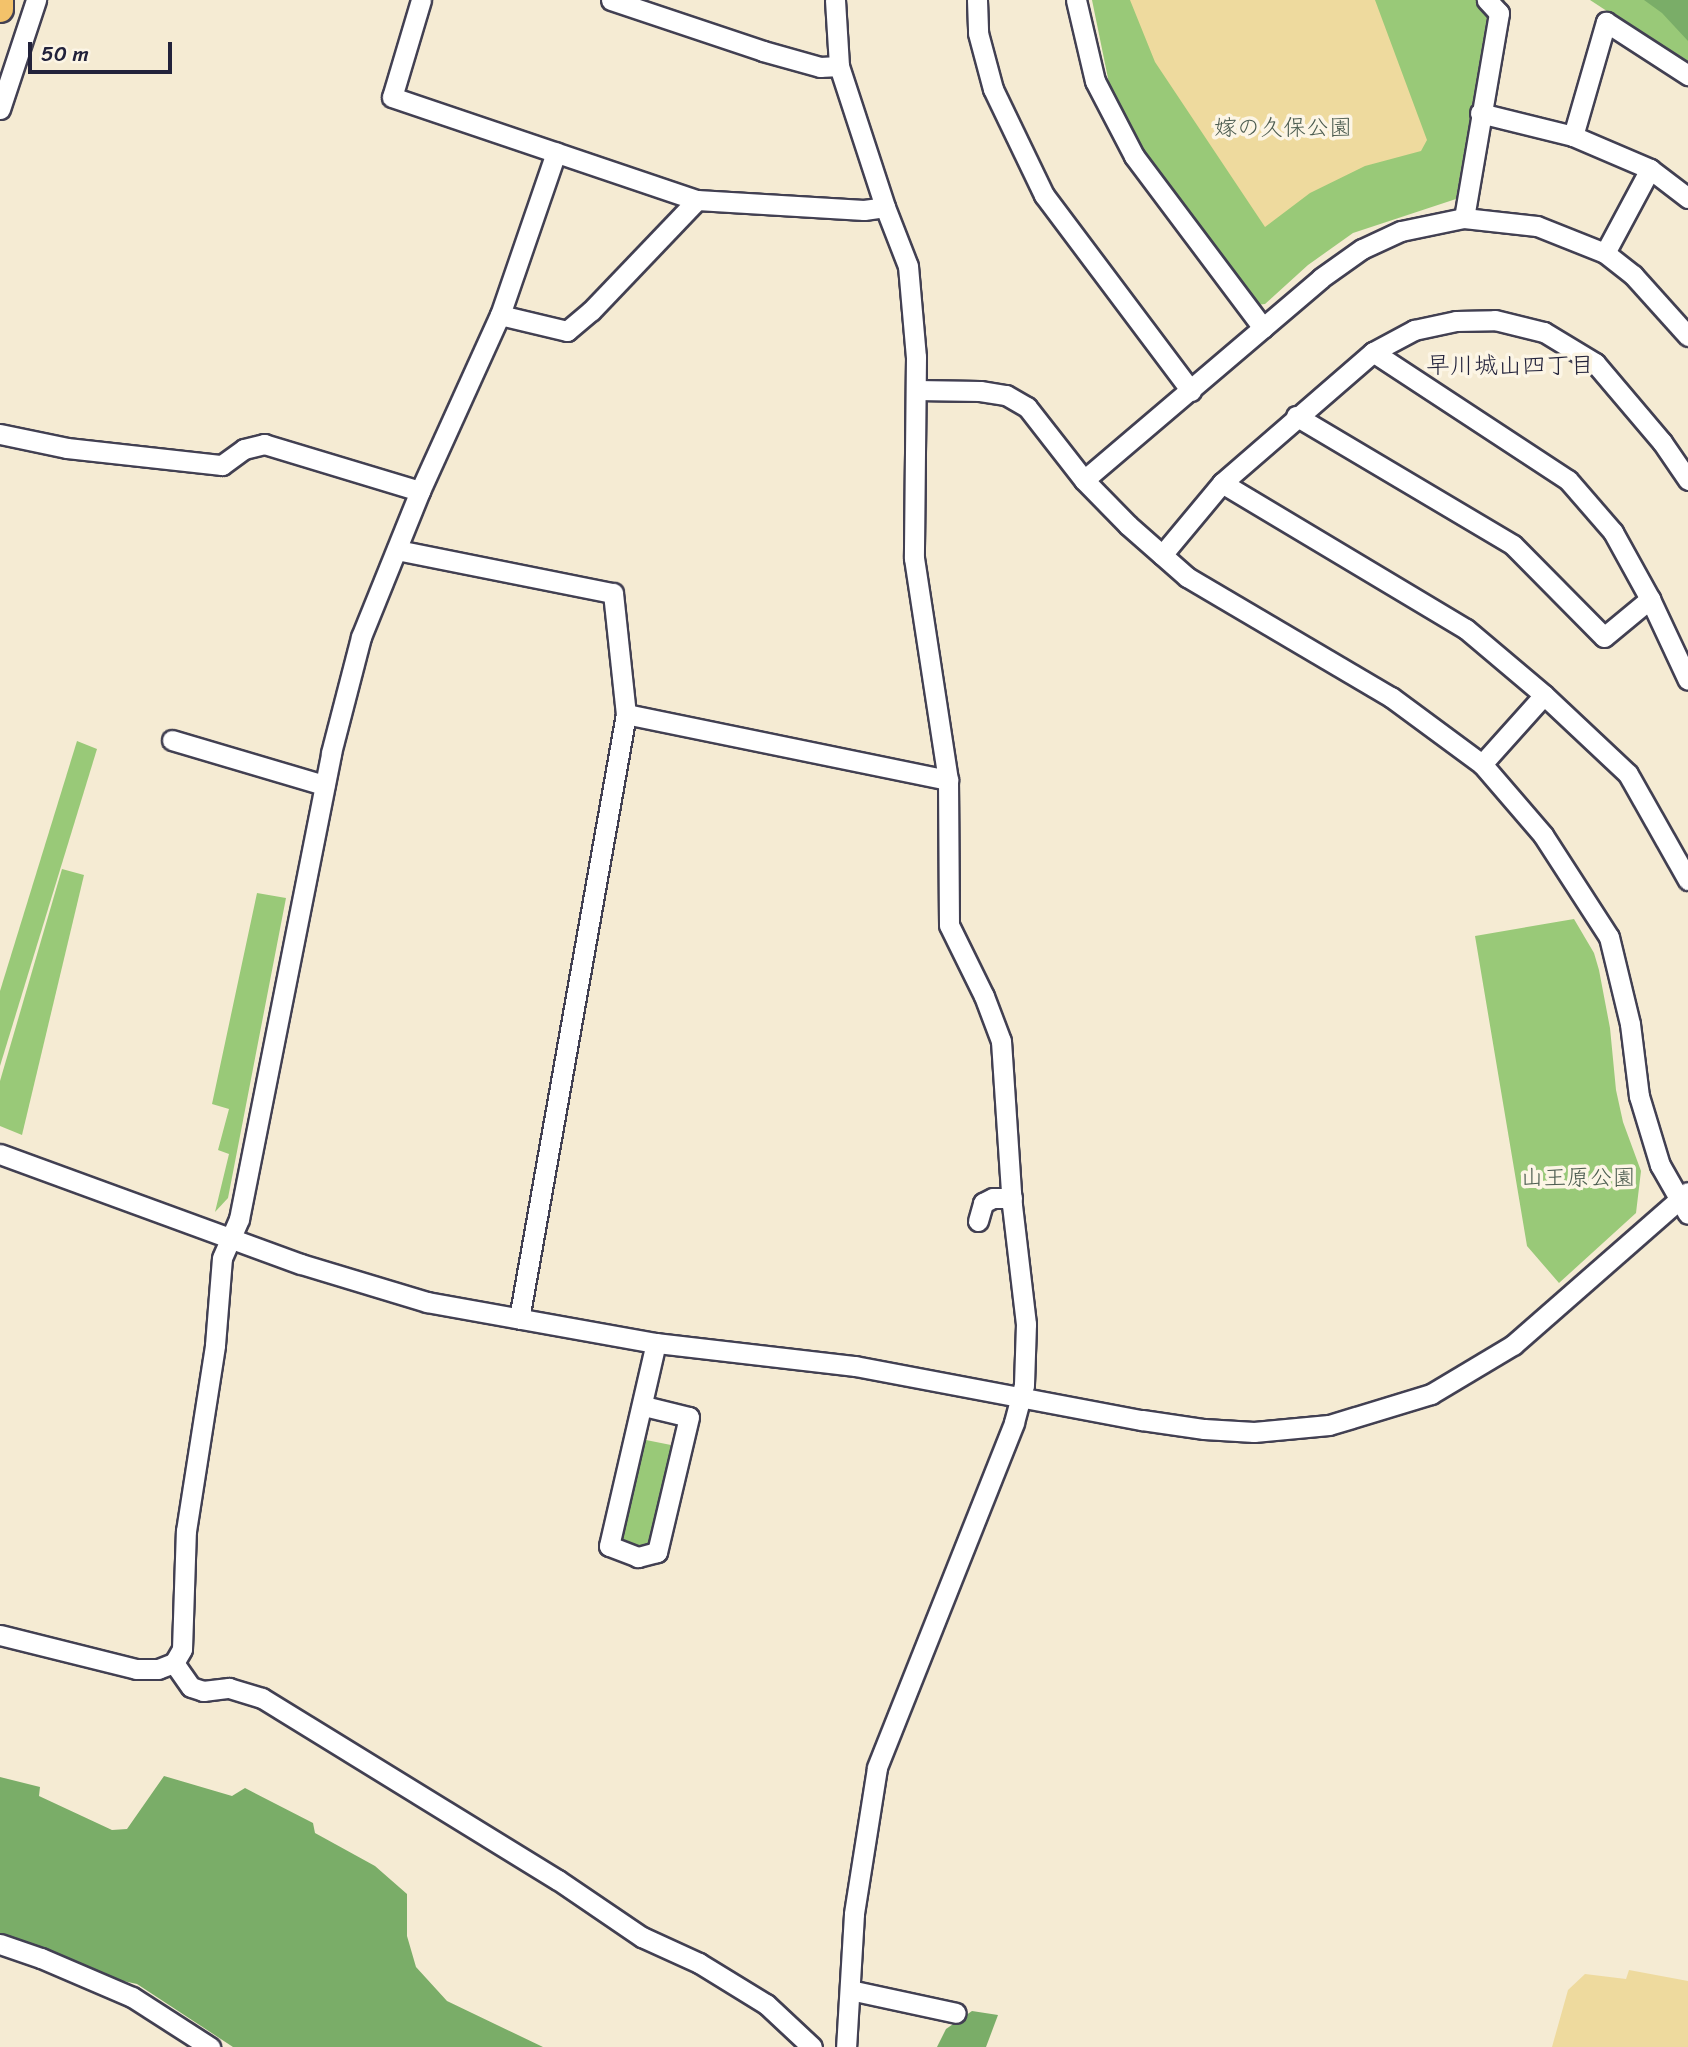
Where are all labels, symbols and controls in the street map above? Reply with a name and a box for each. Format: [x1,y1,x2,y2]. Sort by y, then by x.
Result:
scale bar [32,28,175,72]
text: 50 m [41,35,89,73]
park label: 嫁の久保公園 [1214,114,1352,142]
district label: 早川城山四丁目 [1426,352,1594,380]
park label: 山王原公園 [1521,1164,1635,1192]

